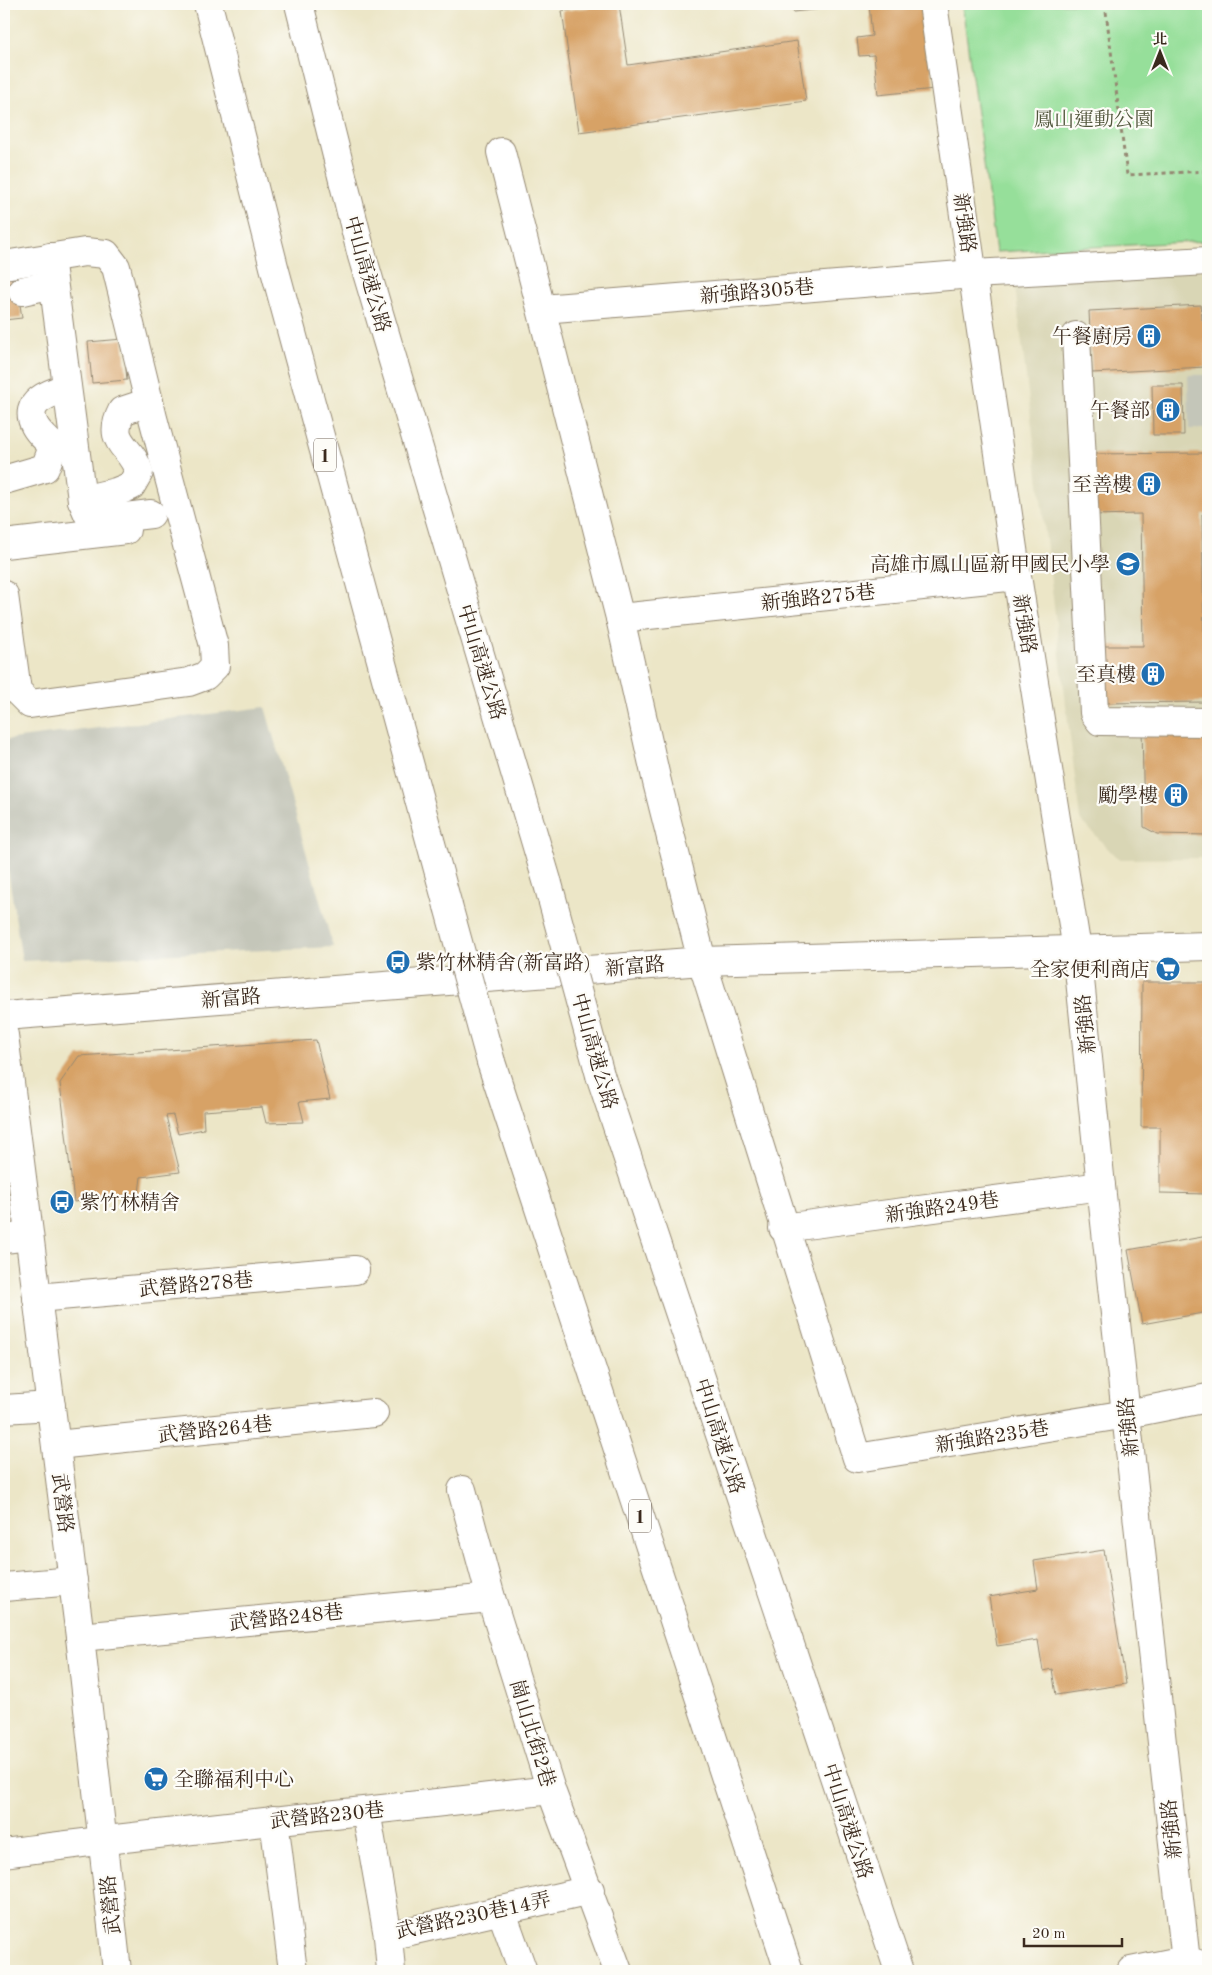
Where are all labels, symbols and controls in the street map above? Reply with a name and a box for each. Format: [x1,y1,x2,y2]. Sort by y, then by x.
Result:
north arrow [1134,28,1184,78]
text: 北 [1153,32,1167,47]
park label: 鳳山運動公園 [1034,109,1154,131]
street label: 新強路 [949,192,979,254]
street label: 中山高速公路 [340,214,394,335]
street label: 新強路305巷 [699,276,815,308]
building icon: 午餐廚房 [1136,323,1162,349]
place label: 午餐廚房 [1052,325,1132,348]
building icon: 午餐部 [1155,397,1181,423]
place label: 午餐部 [1090,399,1150,422]
road number: 1 [314,438,336,472]
building icon: 至善樓 [1136,471,1162,497]
place label: 至善樓 [1072,474,1132,496]
school or university icon: 高雄市鳳山區新甲國民小學 [1115,551,1141,577]
place label: 高雄市鳳山區新甲國民小學 [870,554,1110,576]
street label: 新強路275巷 [760,581,876,615]
street label: 新強路 [1008,593,1040,656]
street label: 中山高速公路 [453,602,509,723]
building icon: 至真樓 [1140,661,1166,687]
place label: 至真樓 [1076,664,1136,686]
building icon: 勵學樓 [1163,782,1189,808]
place label: 勵學樓 [1098,785,1158,807]
bus stop icon: 紫竹林精舍(新富路) [385,949,411,975]
place label: 紫竹林精舍(新富路) [416,951,591,974]
street label: 新富路 [604,952,666,981]
supermarket icon: 全家便利商店 [1155,956,1181,982]
place label: 全家便利商店 [1030,958,1150,981]
street label: 新富路 [200,984,262,1013]
street label: 中山高速公路 [567,991,621,1112]
street label: 新強路 [1072,993,1100,1055]
bus stop icon: 紫竹林精舍 [49,1189,75,1215]
street label: 新強路249巷 [884,1189,1001,1227]
place label: 紫竹林精舍 [80,1192,180,1214]
street label: 武營路278巷 [138,1269,254,1301]
street label: 中山高速公路 [690,1376,748,1497]
street label: 新強路 [1115,1396,1143,1458]
street label: 武營路264巷 [157,1413,273,1447]
street label: 新強路235巷 [934,1417,1051,1457]
street label: 武營路 [47,1472,77,1534]
road number: 1 [629,1500,651,1532]
street label: 武營路248巷 [228,1601,344,1635]
street label: 崗山北街2巷 [505,1677,559,1790]
street label: 中山高速公路 [818,1761,876,1882]
supermarket icon: 全聯福利中心 [143,1766,169,1792]
place label: 全聯福利中心 [174,1768,294,1791]
street label: 新強路 [1158,1798,1186,1860]
street label: 武營路230巷 [269,1799,385,1833]
street label: 武營路 [97,1874,125,1936]
street label: 武營路230巷14弄 [394,1889,553,1943]
scale bar [1024,1915,1122,1947]
text: 20 m [1032,1927,1066,1942]

